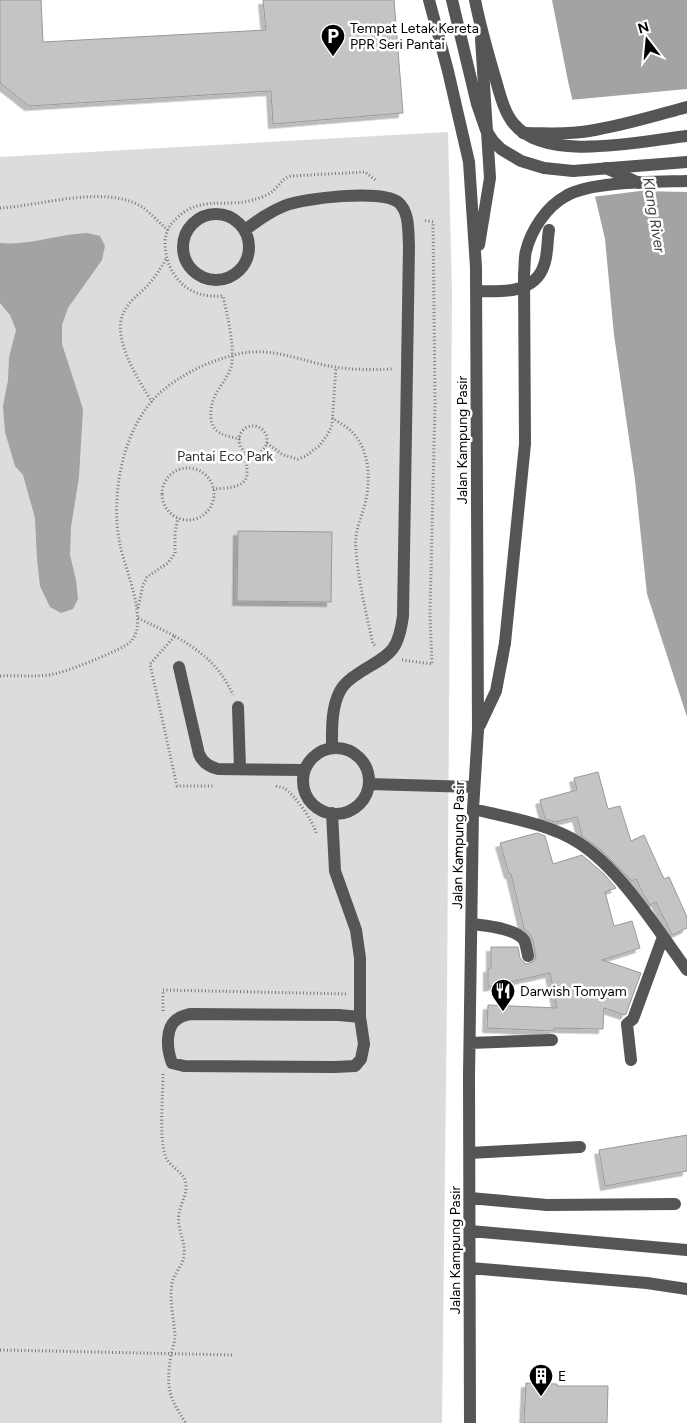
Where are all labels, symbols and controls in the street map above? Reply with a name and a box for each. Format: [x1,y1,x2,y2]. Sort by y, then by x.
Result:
north arrow [622,15,672,65]
text: N [636,18,651,38]
place label: Tempat Letak Kereta PPR Seri Pantai [350,20,479,53]
parking icon: Tempat Letak Kereta PPR Seri Pantai [320,23,346,57]
water label: Klang River [639,176,669,255]
street label: Jalan Kampung Pasir [454,375,471,504]
park label: Pantai Eco Park [177,448,273,465]
street label: Jalan Kampung Pasir [449,780,468,909]
restaurant icon: Darwish Tomyam [490,978,516,1012]
place label: Darwish Tomyam [520,983,627,1000]
street label: Jalan Kampung Pasir [447,1185,464,1314]
building icon: E [528,1363,554,1397]
place label: E [558,1368,566,1385]

